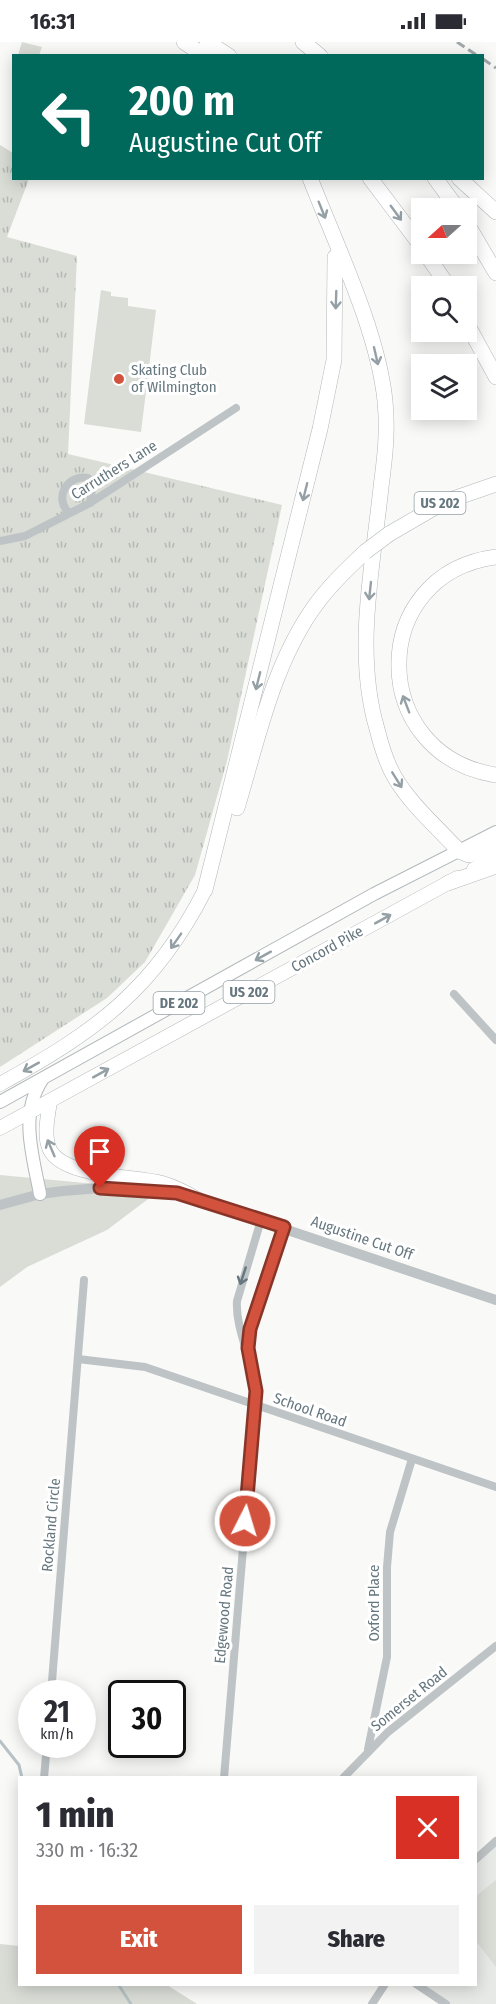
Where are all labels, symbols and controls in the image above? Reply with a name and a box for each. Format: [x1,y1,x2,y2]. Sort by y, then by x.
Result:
text: 16:31 [30,8,75,35]
text: 200 m [129,76,235,126]
icon: left [30,78,108,156]
text: Augustine Cut Off [129,127,321,159]
north arrow [411,198,477,264]
map controls [411,198,477,420]
one-way arrow [317,200,328,219]
one-way arrow [390,204,402,220]
button: search [411,276,477,342]
one-way arrow [330,290,341,310]
one-way arrow [371,346,382,365]
button: layers [411,354,477,420]
place label: Skating Club of Wilmington [131,361,217,396]
marker: Skating Club of Wilmington [112,372,126,386]
street label: Carruthers Lane [68,437,160,503]
one-way arrow [298,482,310,501]
road number: US 202 [414,492,466,514]
one-way arrow [365,580,376,600]
one-way arrow [252,672,263,691]
one-way arrow [399,695,410,714]
one-way arrow [392,771,404,788]
one-way arrow [374,913,391,925]
street label: Concord Pike [288,922,366,976]
one-way arrow [170,932,182,948]
one-way arrow [255,950,272,962]
road number: US 202 [224,981,274,1003]
road number: DE 202 [154,992,204,1014]
one-way arrow [23,1061,40,1073]
one-way arrow [92,1067,109,1079]
pin [74,1126,125,1188]
icon: arrive [83,1135,116,1168]
one-way arrow [45,1139,56,1157]
street label: Augustine Cut Off [309,1212,417,1264]
one-way arrow [237,1266,248,1285]
street label: School Road [271,1389,349,1431]
street label: Rockland Circle [38,1477,64,1573]
position arrow [213,1489,277,1553]
street label: Oxford Place [365,1564,383,1642]
street label: Edgewood Road [211,1566,237,1664]
street label: Somerset Road [367,1663,451,1735]
speed limit sign: 30 [108,1680,186,1758]
text: 21 [44,1694,70,1730]
text: km/h [40,1725,74,1743]
text: 1 min [36,1793,114,1837]
button: close [396,1796,459,1859]
text: 330 m · 16:32 [36,1838,138,1862]
button: Exit [36,1905,242,1974]
button: Share [254,1905,459,1974]

